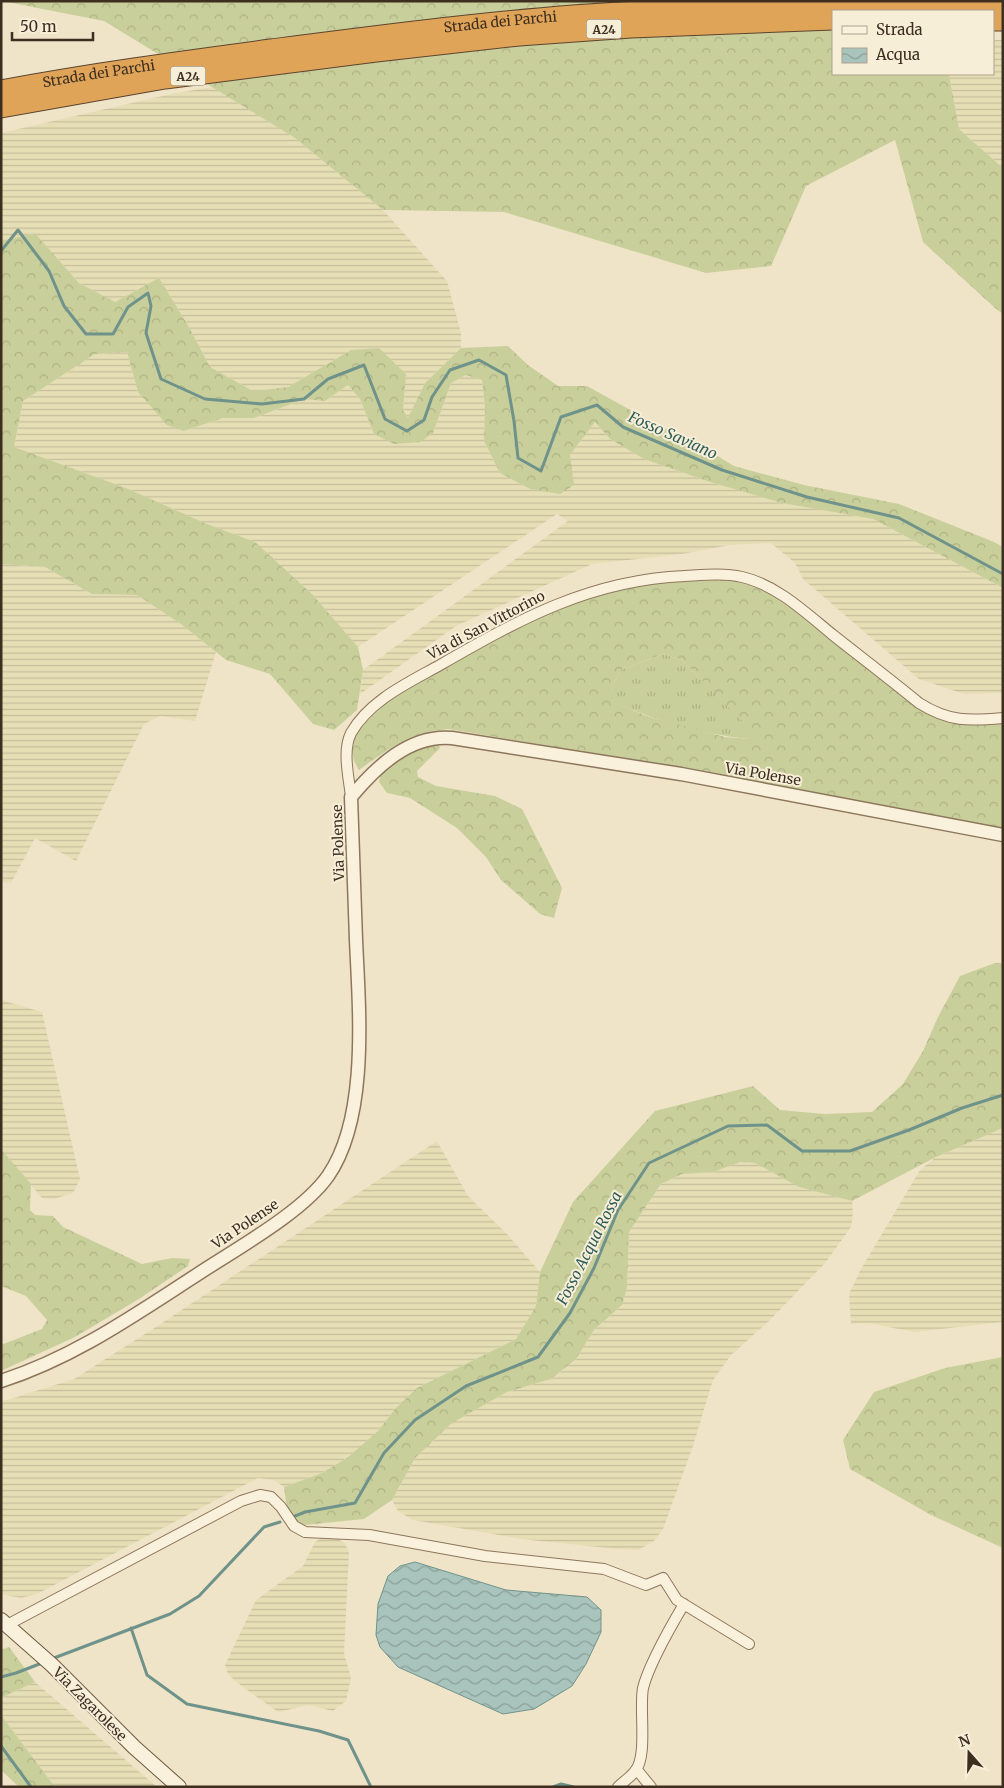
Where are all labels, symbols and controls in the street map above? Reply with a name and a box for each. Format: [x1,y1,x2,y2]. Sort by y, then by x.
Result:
street label: Strada dei Parchi [443,7,558,37]
scale bar [12,10,94,42]
legend [832,10,994,75]
text: 50 m [20,17,57,36]
road number: A24 [586,20,622,38]
text: Strada [876,20,923,39]
text: Acqua [875,45,920,64]
street label: Strada dei Parchi [41,56,156,91]
road number: A24 [170,66,206,85]
water label: Fosso Saviano [625,407,720,463]
street label: Via di San Vittorino [423,586,548,664]
street label: Via Polense [723,758,802,790]
street label: Via Polense [328,804,348,883]
water label: Fosso Acqua Rossa [552,1188,626,1309]
street label: Via Polense [207,1195,282,1253]
street label: Via Zagarolese [49,1663,131,1745]
north arrow [944,1728,994,1778]
text: N [956,1730,973,1751]

